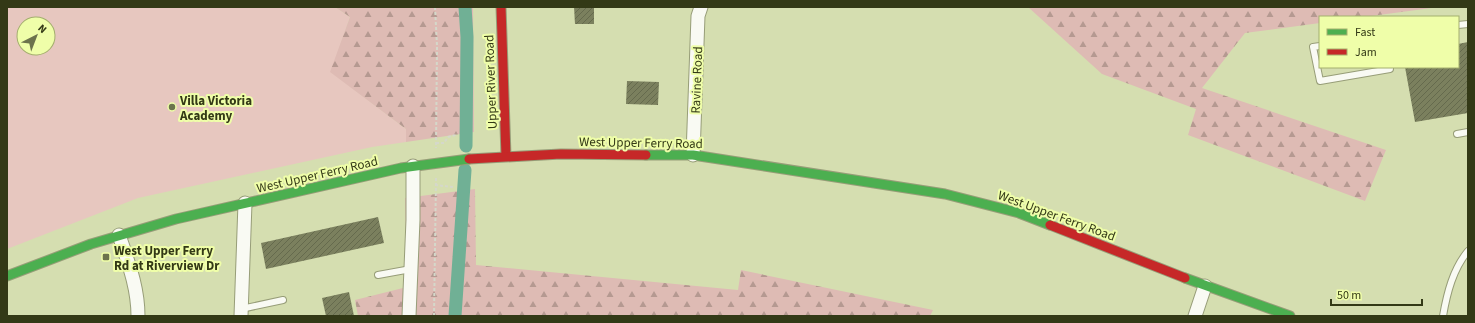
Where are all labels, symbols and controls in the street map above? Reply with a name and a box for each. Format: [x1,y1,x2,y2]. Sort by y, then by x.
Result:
north arrow [16,16,56,56]
legend [1319,16,1459,68]
text: N [35,21,50,37]
text: Fast [1355,24,1375,41]
street label: Upper River Road [480,34,502,129]
text: Jam [1355,44,1377,61]
street label: Ravine Road [687,46,707,114]
place label: Villa Victoria Academy [179,92,252,125]
marker: Villa Victoria Academy [167,102,177,112]
street label: West Upper Ferry Road [579,133,703,153]
street label: West Upper Ferry Road [255,152,380,198]
street label: West Upper Ferry Road [995,186,1118,246]
place label: West Upper Ferry Rd at Riverview Dr [114,242,220,275]
marker: West Upper Ferry Rd at Riverview Dr [101,252,111,262]
scale bar [1331,281,1422,307]
text: 50 m [1337,287,1361,304]

